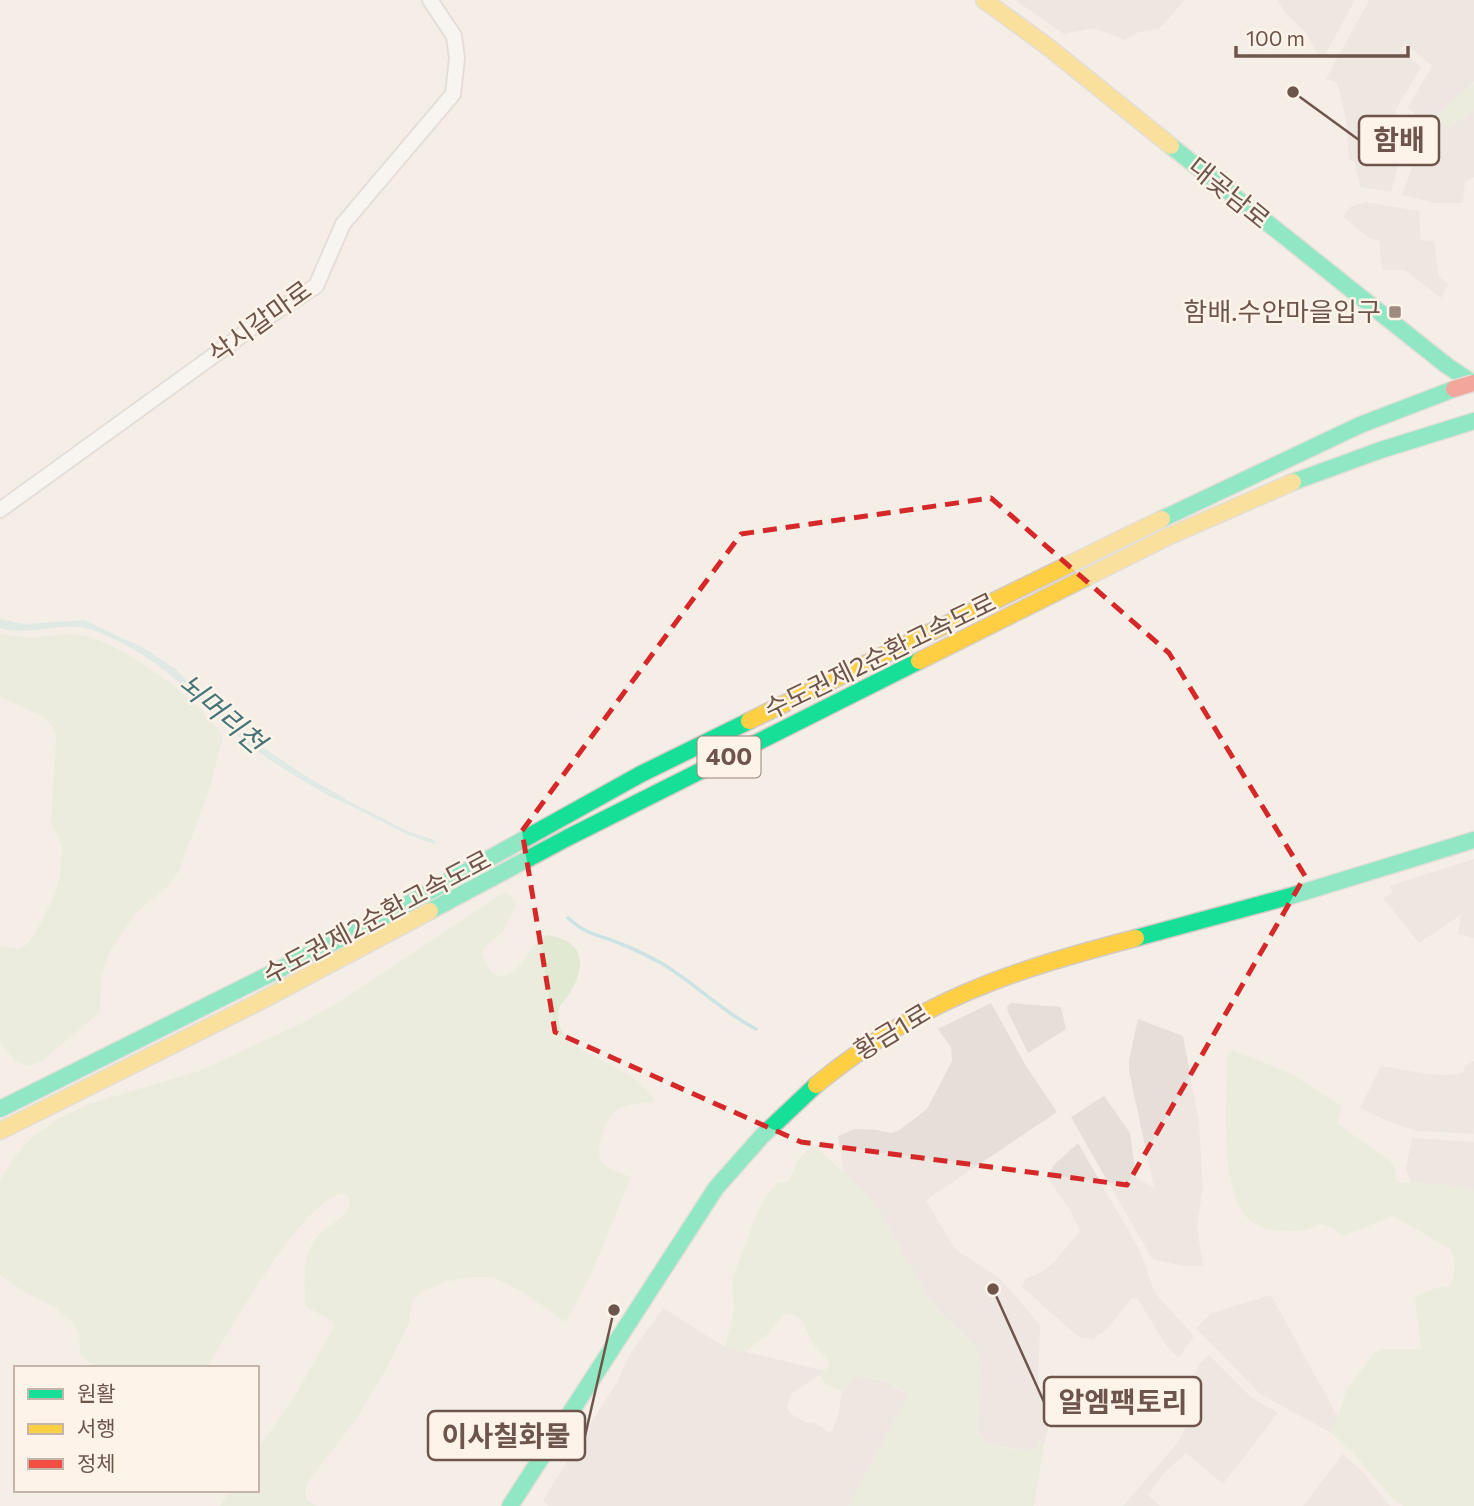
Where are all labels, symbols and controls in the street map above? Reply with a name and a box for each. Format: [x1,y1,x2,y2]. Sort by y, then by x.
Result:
scale bar [1236,14,1408,58]
text: 100 m [1246,25,1305,50]
callout: 함배 [1359,116,1439,165]
text: 함배 [1373,122,1425,156]
street label: 대곶남로 [1183,150,1277,234]
street label: 삭시갈마로 [202,273,317,368]
place label: 함배.수안마을입구 [1184,295,1381,326]
marker: 함배.수안마을입구 [1387,304,1403,320]
street label: 수도권제2순환고속도로 [759,585,1000,724]
water label: 뇌머리천 [173,666,275,761]
road number: 400 [698,736,760,778]
street label: 수도권제2순환고속도로 [257,842,496,989]
street label: 황금1로 [848,996,935,1065]
legend [14,1366,259,1492]
callout: 알엠팩토리 [1044,1377,1201,1426]
text: 원활 [77,1380,116,1405]
text: 알엠팩토리 [1059,1384,1187,1418]
callout: 이사칠화물 [428,1411,585,1460]
text: 서행 [77,1415,116,1440]
text: 이사칠화물 [442,1418,570,1452]
text: 정체 [77,1450,116,1475]

